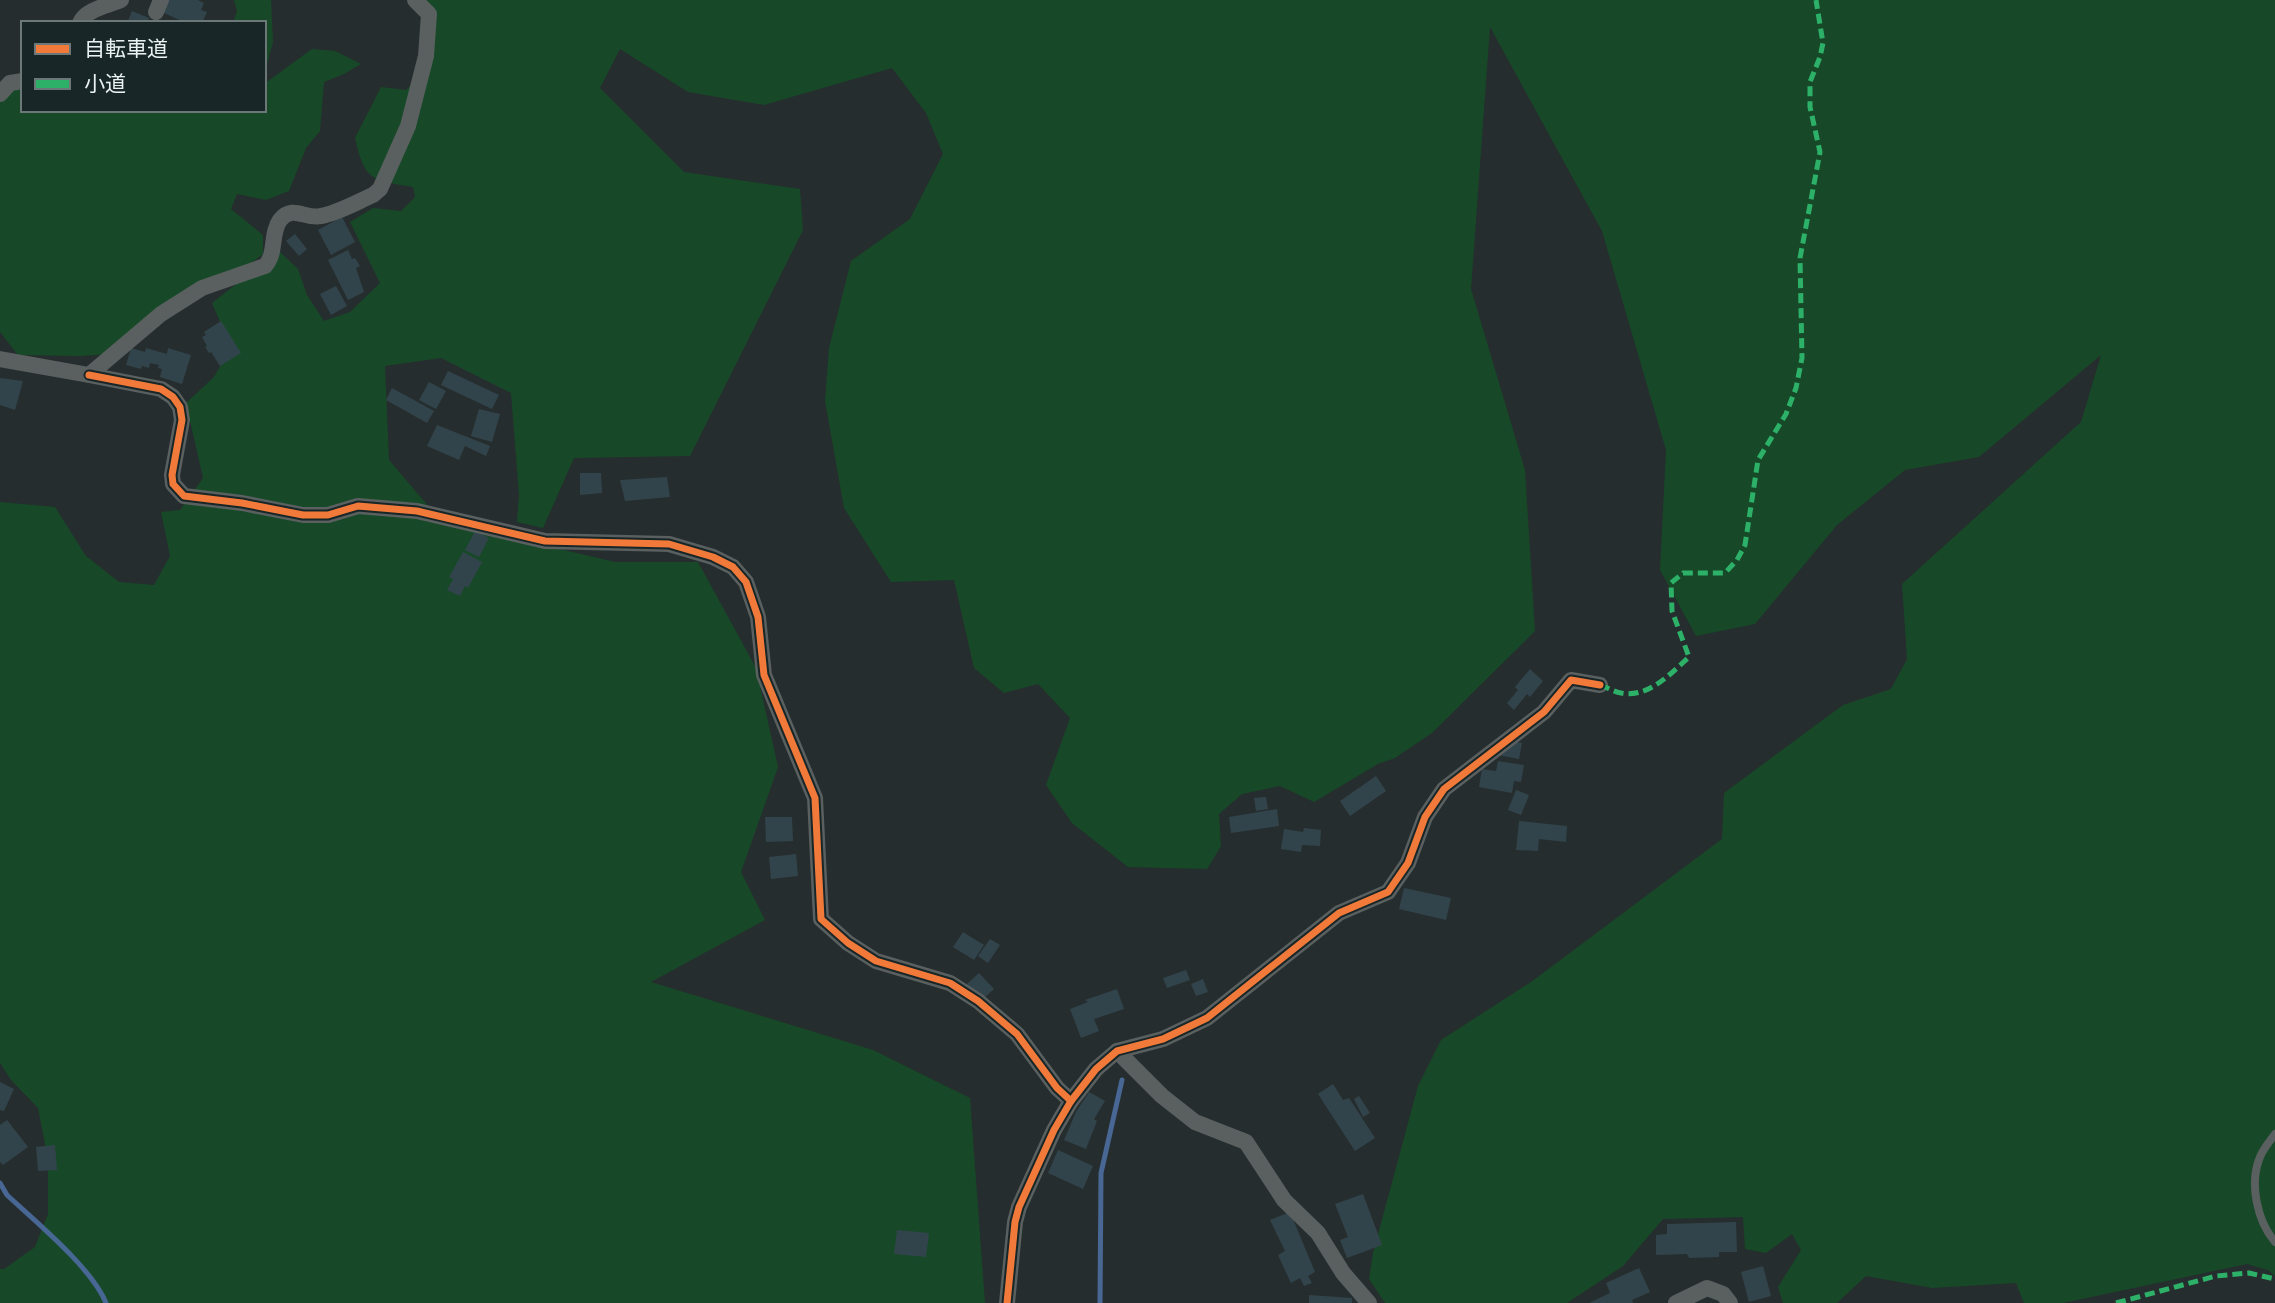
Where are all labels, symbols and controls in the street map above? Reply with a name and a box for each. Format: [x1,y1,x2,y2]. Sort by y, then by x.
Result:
legend [21,21,266,112]
text: 自転車道 [84,38,168,60]
text: 小道 [84,73,126,95]

